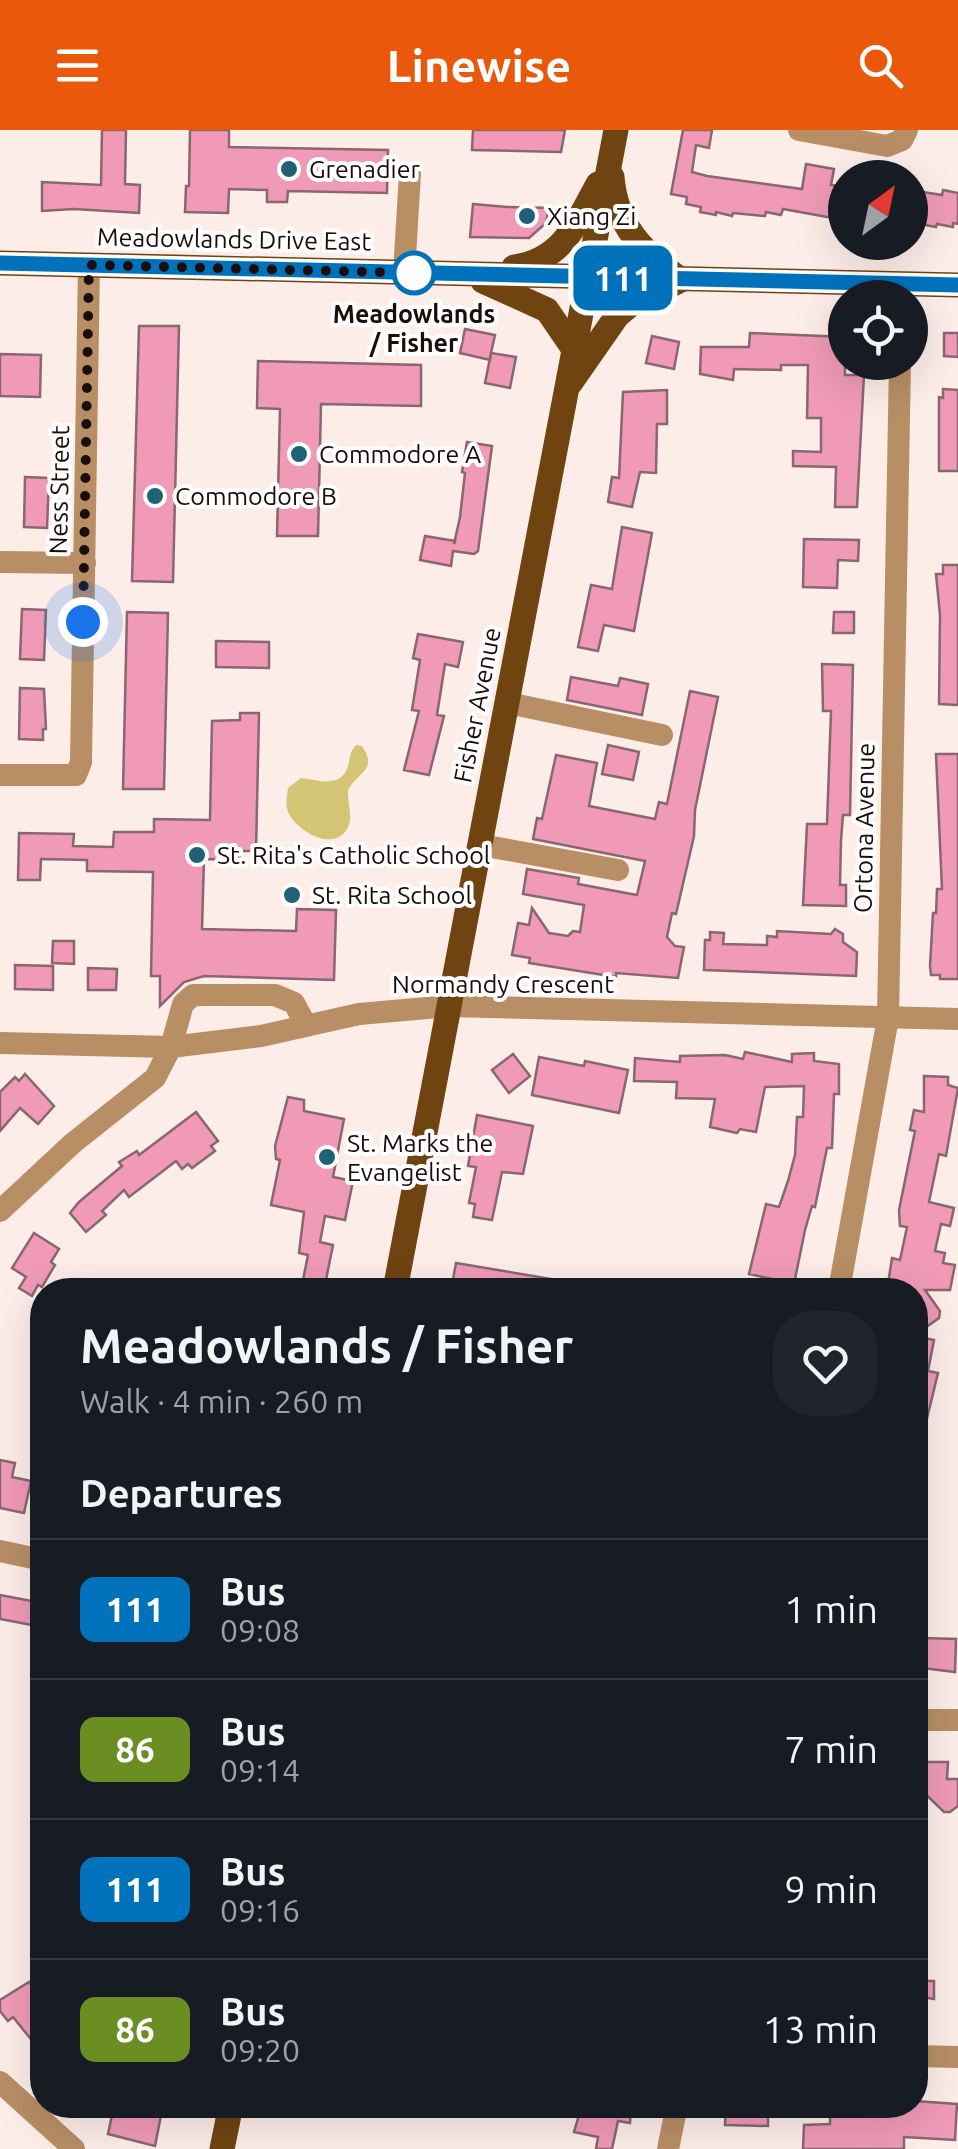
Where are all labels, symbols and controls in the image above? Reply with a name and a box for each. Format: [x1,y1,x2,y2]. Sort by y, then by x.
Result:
icon: menu [50,38,105,93]
icon: search [853,38,908,93]
text: Linewise [387,40,571,91]
place label: Grenadier [309,155,420,183]
marker: Grenadier [278,158,300,180]
north arrow [828,160,928,260]
map controls [828,160,928,380]
place label: Xiang Zi [547,202,636,230]
marker: Xiang Zi [516,205,538,227]
street label: Meadowlands Drive East [97,223,372,255]
line badge: 111 [566,246,680,310]
marker: Meadowlands / Fisher [393,252,435,294]
text: 111 [593,258,653,298]
button: locate [828,280,928,380]
place label: Meadowlands / Fisher [333,300,495,357]
street label: Ness Street [44,425,74,555]
place label: Commodore A [319,440,481,468]
marker: Commodore A [288,443,310,465]
place label: Commodore B [175,482,337,510]
marker: Commodore B [144,485,166,507]
your location [58,597,108,647]
street label: Fisher Avenue [448,625,506,785]
street label: Ortona Avenue [849,743,879,913]
place label: St. Rita's Catholic School [217,841,490,869]
marker: St. Rita's Catholic School [186,844,208,866]
place label: St. Rita School [312,881,472,909]
marker: St. Rita School [281,884,303,906]
street label: Normandy Crescent [392,970,614,998]
place label: St. Marks the Evangelist [347,1129,493,1186]
marker: St. Marks the Evangelist [316,1146,338,1168]
button: heart [773,1311,878,1416]
text: Meadowlands / Fisher [80,1318,573,1372]
text: Walk · 4 min · 260 m [80,1383,363,1419]
text: Departures [80,1472,282,1514]
text: Bus [220,1570,285,1612]
text: 1 min [784,1588,878,1630]
text: 111 [105,1589,165,1629]
text: 09:08 [220,1612,300,1648]
text: Bus [220,1710,285,1752]
text: 7 min [784,1728,878,1770]
text: 86 [115,1729,155,1769]
text: 09:14 [220,1752,300,1788]
text: Bus [220,1850,285,1892]
text: 9 min [784,1868,878,1910]
text: 111 [105,1869,165,1909]
text: 09:16 [220,1892,300,1928]
text: Bus [220,1990,285,2032]
text: 13 min [763,2008,878,2050]
text: 86 [115,2009,155,2049]
text: 09:20 [220,2032,300,2068]

